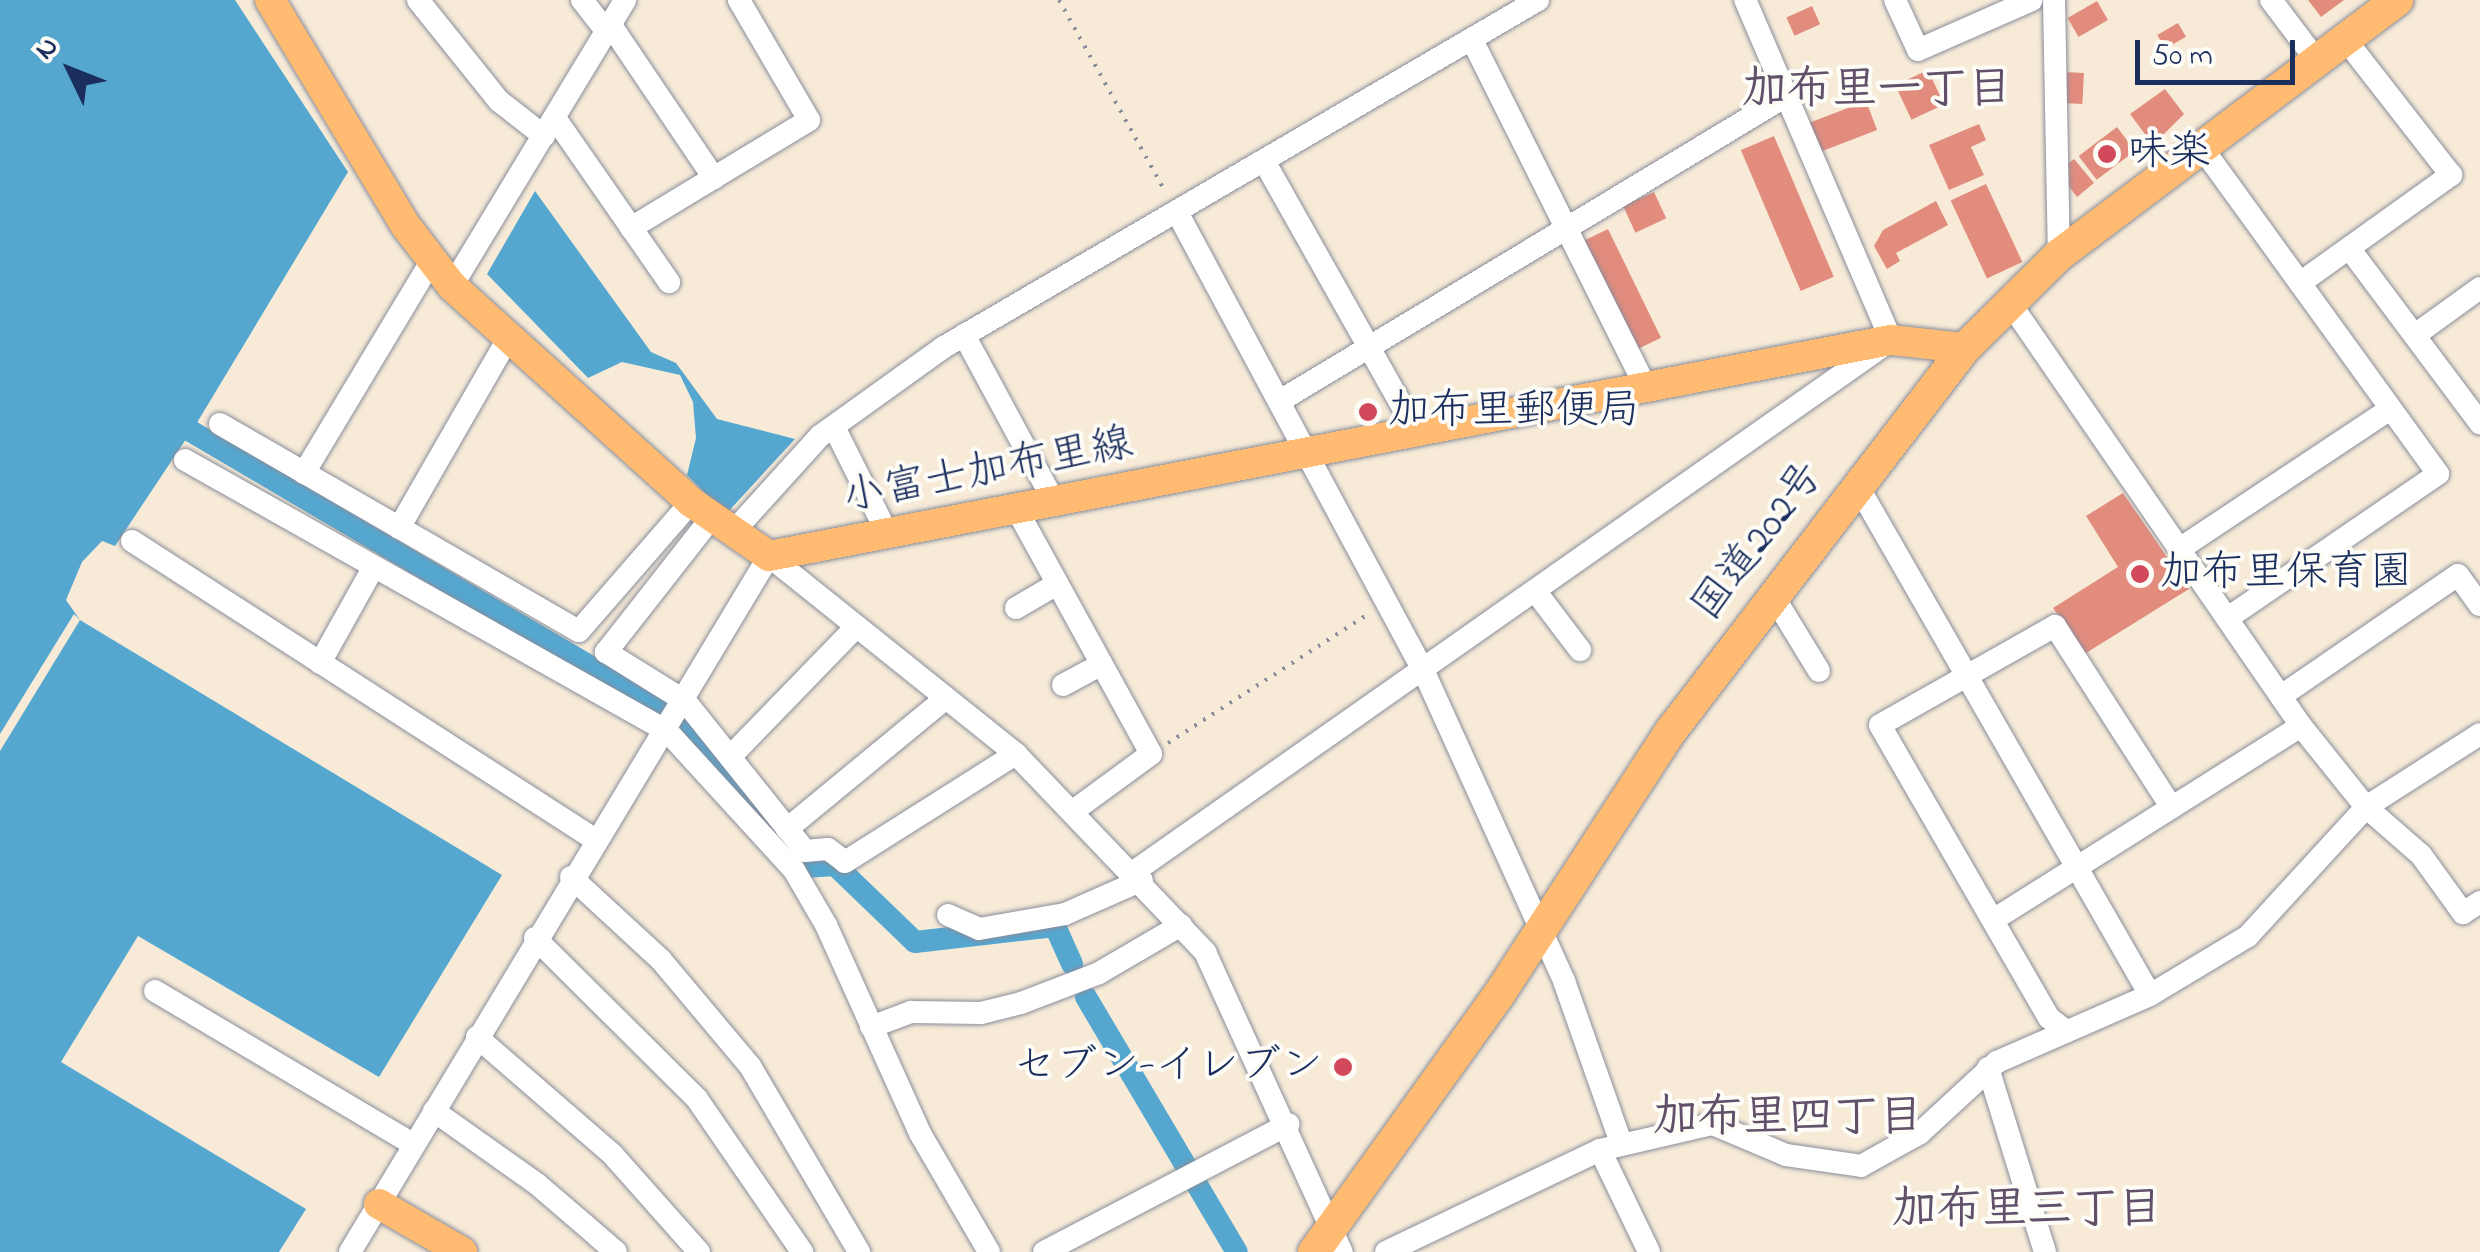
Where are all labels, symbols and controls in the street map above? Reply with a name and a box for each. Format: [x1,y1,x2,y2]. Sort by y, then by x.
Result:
north arrow [20,20,120,120]
scale bar [2140,20,2300,82]
text: N [26,28,69,70]
text: 50 m [2152,35,2213,79]
district label: 加布里一丁目 [1742,65,2012,119]
place label: 味楽 [2127,129,2211,179]
marker: 味楽 [2096,143,2118,165]
place label: 加布里郵便局 [1388,387,1640,437]
marker: 加布里郵便局 [1357,401,1379,423]
street label: 小富士加布里線 [839,419,1137,525]
street label: 国道202号 [1683,453,1835,631]
place label: 加布里保育園 [2160,549,2412,599]
marker: 加布里保育園 [2129,563,2151,585]
place label: セブン-イレブン [1013,1042,1323,1092]
marker: セブン-イレブン [1332,1056,1354,1078]
district label: 加布里四丁目 [1653,1093,1923,1147]
district label: 加布里三丁目 [1892,1185,2162,1239]

